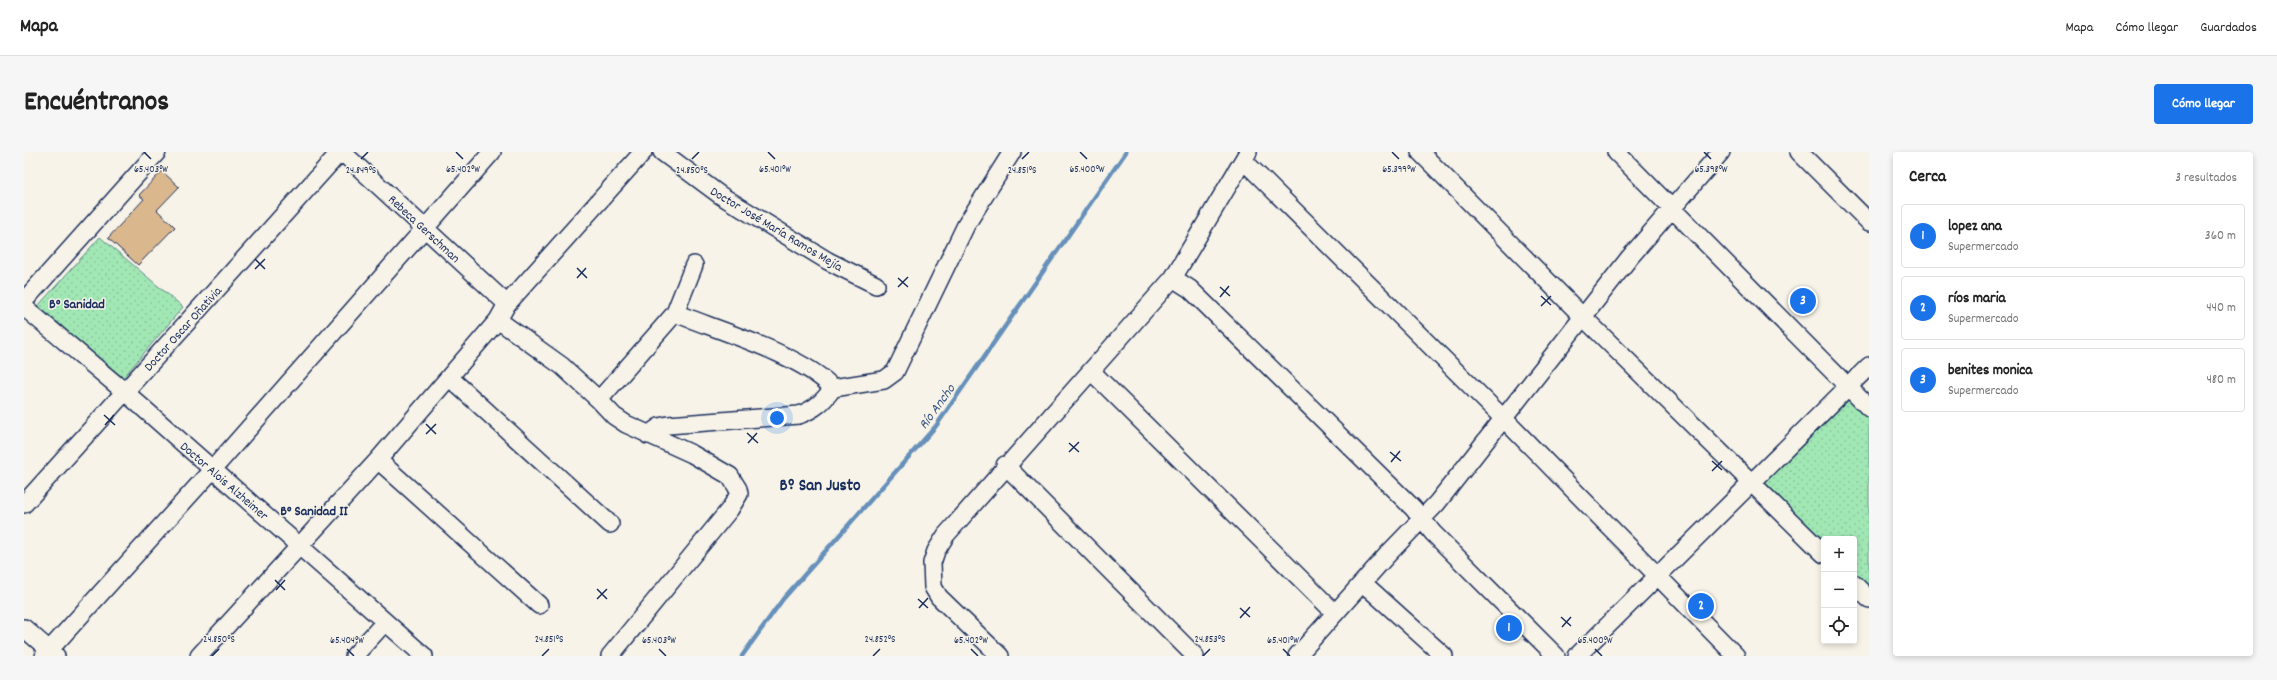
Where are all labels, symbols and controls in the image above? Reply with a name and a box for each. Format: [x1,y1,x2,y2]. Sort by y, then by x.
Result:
text: Mapa [20,14,58,41]
text: Mapa [2066,18,2093,38]
text: Cómo llegar [2115,18,2178,38]
text: Guardados [2200,18,2257,38]
text: Encuéntranos [24,84,169,124]
button: Cómo llegar [2154,84,2253,124]
text: 65.403°W [134,163,168,177]
text: 65.402°W [446,163,480,177]
text: 65.401°W [759,163,791,177]
text: 65.400°W [1069,163,1105,177]
text: 65.399°W [1382,163,1416,177]
text: 65.398°W [1694,163,1728,177]
text: 24.849°S [346,164,376,178]
text: 24.850°S [676,164,708,178]
text: 24.851°S [1008,164,1036,178]
text: Cerca [1909,166,1946,190]
text: 3 resultados [2175,169,2237,188]
street label: Doctor José María Ramos Mejía [706,183,846,278]
street label: Rebeca Gerschman [383,191,464,268]
text: lopez ana [1948,216,2002,238]
text: 1 [1922,227,1924,246]
text: 360 m [2205,227,2236,246]
text: Supermercado [1948,238,2019,257]
street label: Doctor Oscar Oñativia [140,282,228,376]
pin: 3 [1790,286,1816,316]
text: ríos maria [1948,288,2005,310]
district label: B° Sanidad [49,295,105,315]
text: 2 [1920,299,1926,318]
text: 440 m [2206,299,2236,318]
text: Supermercado [1948,310,2019,329]
text: benites monica [1948,360,2032,382]
text: 3 [1920,371,1926,390]
text: 480 m [2206,371,2236,390]
water label: Río Ancho [914,380,961,434]
text: Supermercado [1948,382,2019,401]
your location [767,408,787,428]
street label: Doctor Alois Alzheimer [175,438,272,526]
district label: Bº San Justo [779,475,861,499]
district label: B° Sanidad II [280,502,348,522]
map controls [1821,536,1857,644]
button: + [1821,536,1857,572]
button: − [1821,572,1857,608]
pin: 2 [1688,591,1714,621]
button: locate [1821,608,1857,644]
pin: 1 [1496,613,1522,643]
text: 24.850°S [203,633,235,647]
text: 24.851°S [535,633,563,647]
text: 24.852°S [865,633,895,647]
text: 24.853°S [1195,633,1225,647]
text: 65.404°W [330,634,364,648]
text: 65.403°W [642,634,676,648]
text: 65.402°W [954,634,988,648]
text: 65.401°W [1267,634,1299,648]
text: 65.400°W [1577,634,1613,648]

